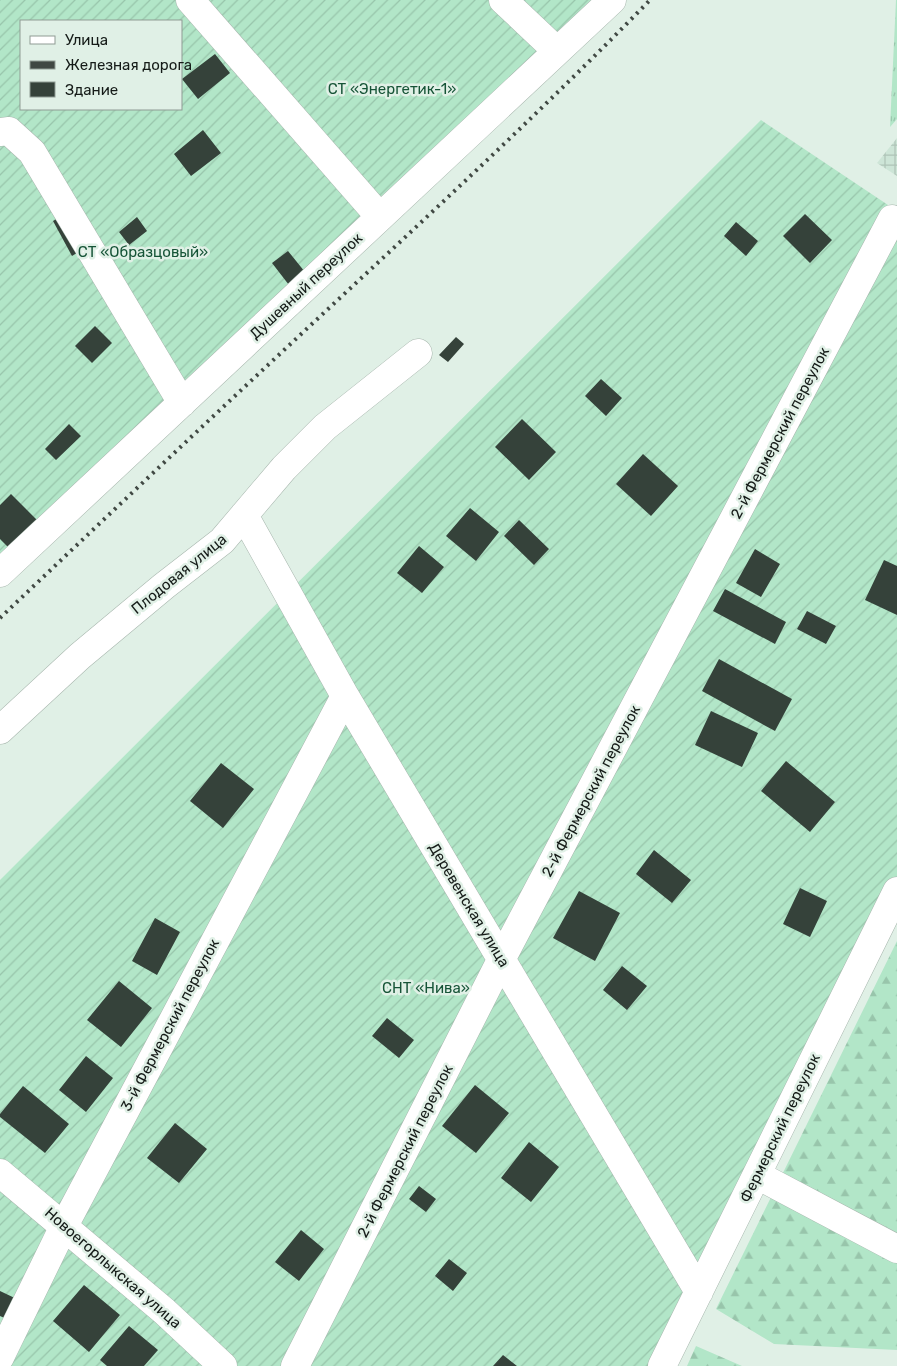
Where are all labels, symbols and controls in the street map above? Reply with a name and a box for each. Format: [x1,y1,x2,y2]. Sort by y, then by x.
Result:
legend [20,20,182,110]
text: Улица [65,31,108,49]
text: Железная дорога [65,56,192,74]
park label: СТ «Энергетик-1» [328,80,456,98]
text: Здание [65,81,118,99]
street label: Душевный переулок [246,229,366,343]
park label: СТ «Образцовый» [78,243,208,261]
street label: 2-й Фермерский переулок [727,344,833,522]
street label: Плодовая улица [128,530,230,618]
street label: 2-й Фермерский переулок [538,702,644,880]
street label: Деревенская улица [425,840,513,970]
street label: 3-й Фермерский переулок [117,936,223,1114]
park label: СНТ «Нива» [382,979,470,997]
street label: Фермерский переулок [736,1051,824,1205]
street label: 2-й Фермерский переулок [353,1061,457,1241]
street label: Новоегорлыкская улица [41,1204,185,1332]

